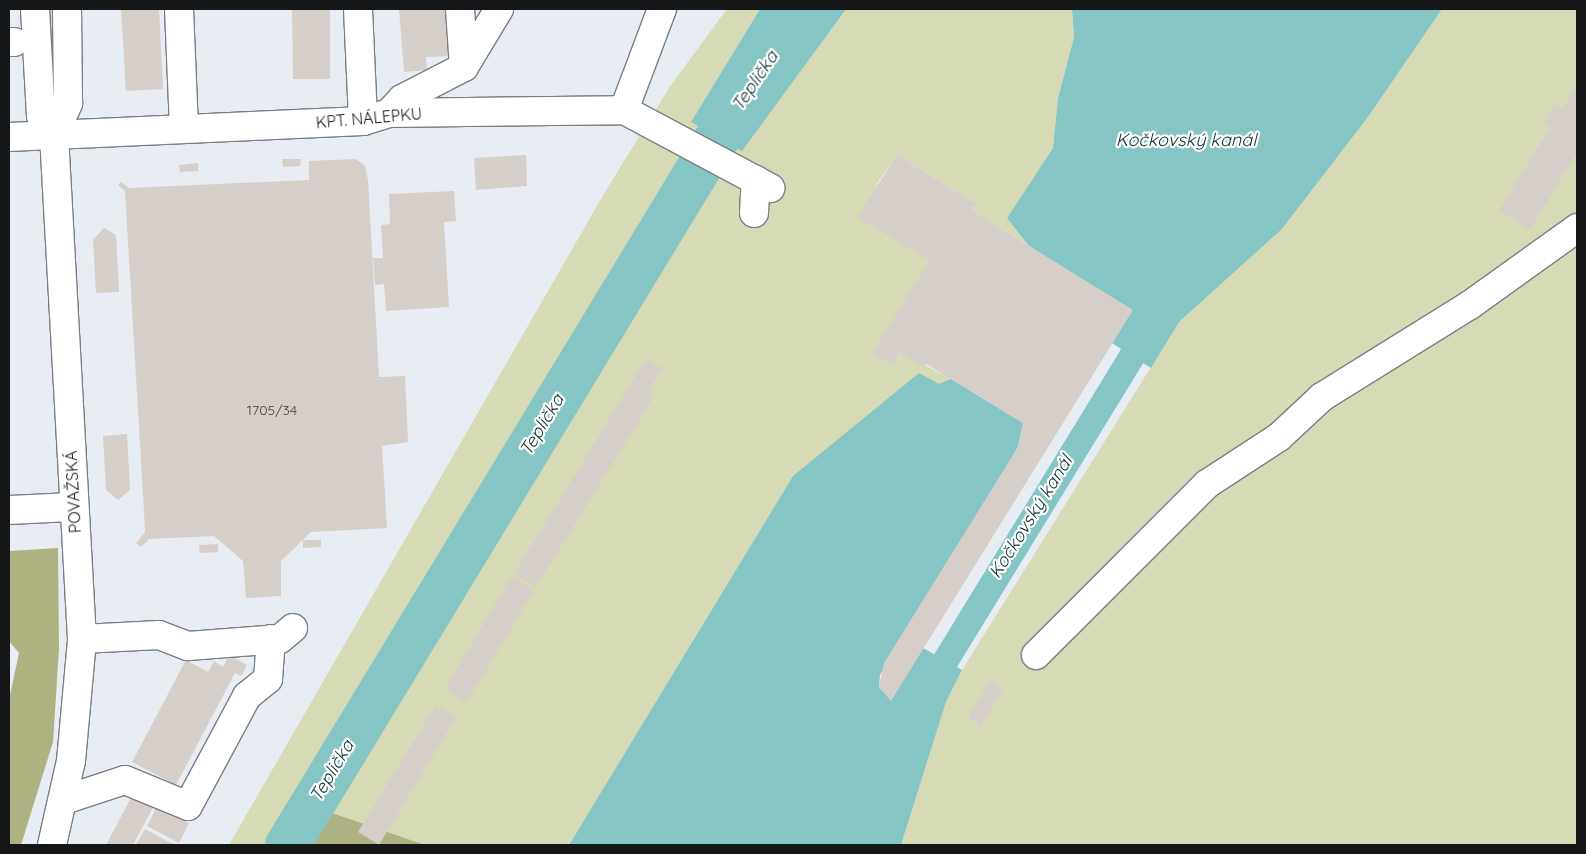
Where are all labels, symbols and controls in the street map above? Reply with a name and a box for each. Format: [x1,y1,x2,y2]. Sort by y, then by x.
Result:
water label: Teplička [727,47,783,115]
street label: KPT. NÁLEPKU [315,104,423,132]
water label: Kočkovský kanál [1116,129,1256,151]
water label: Teplička [515,390,569,460]
house number: 1705/34 [247,402,297,418]
street label: POVAŽSKÁ [61,450,85,534]
water label: Kočkovský kanál [985,452,1077,582]
water label: Teplička [305,736,359,806]

